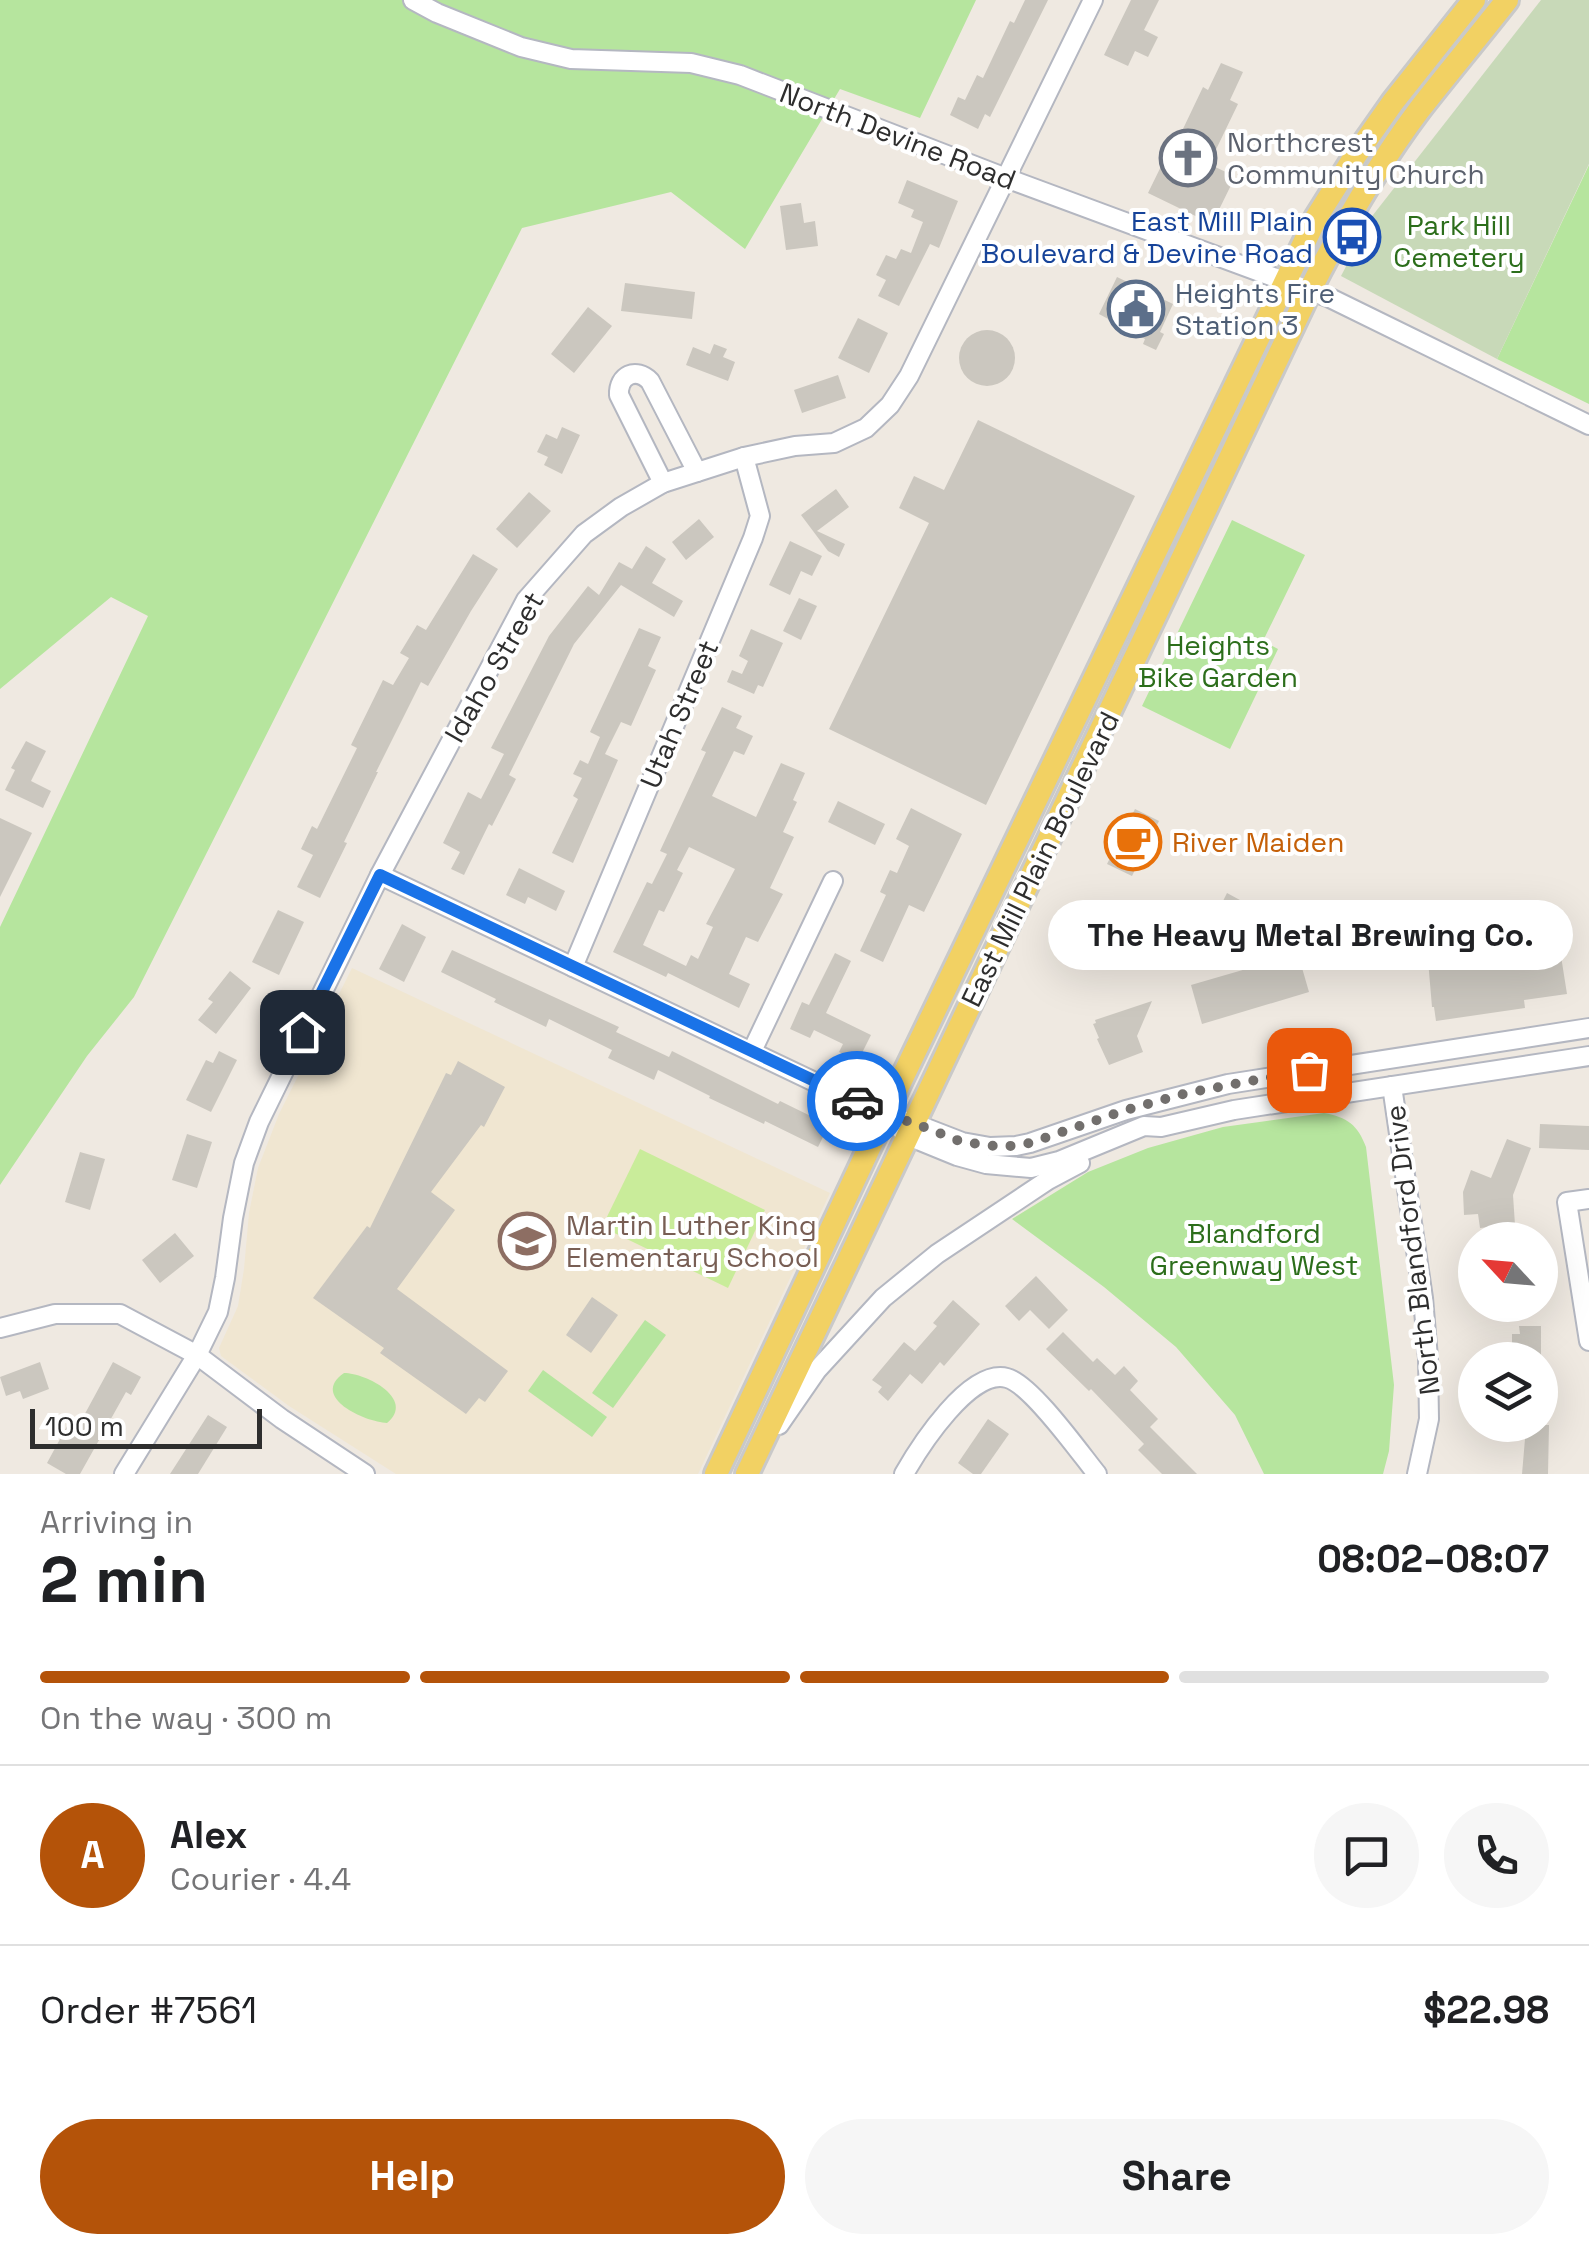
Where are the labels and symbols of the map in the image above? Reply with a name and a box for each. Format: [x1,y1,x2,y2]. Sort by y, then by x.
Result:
street label: North Devine Road [775,74,1021,198]
place label: Northcrest Community Church [1227,124,1485,192]
church icon: Northcrest Community Church [1158,128,1218,188]
place label: East Mill Plain Boulevard & Devine Road [981,203,1313,271]
bus stop icon: East Mill Plain Boulevard & Devine Road [1322,207,1382,267]
park label: Park Hill Cemetery [1393,207,1525,275]
place label: Heights Fire Station 3 [1175,275,1335,343]
public building icon: Heights Fire Station 3 [1106,279,1166,339]
street label: Idaho Street [436,585,552,749]
park label: Heights Bike Garden [1138,627,1298,695]
street label: Utah Street [632,634,726,794]
street label: East Mill Plain Boulevard [953,706,1127,1012]
cafe icon: River Maiden [1103,812,1163,872]
place label: River Maiden [1172,824,1344,860]
callout: The Heavy Metal Brewing Co. [1046,900,1572,970]
pin [260,990,345,1075]
pin [1267,1028,1352,1113]
courier [807,1051,907,1151]
street label: North Blandford Drive [1376,1103,1448,1397]
place label: Martin Luther King Elementary School [566,1207,819,1275]
school or university icon: Martin Luther King Elementary School [497,1211,557,1271]
park label: Blandford Greenway West [1150,1215,1358,1283]
north arrow [1458,1222,1558,1322]
scale bar [30,1404,262,1448]

